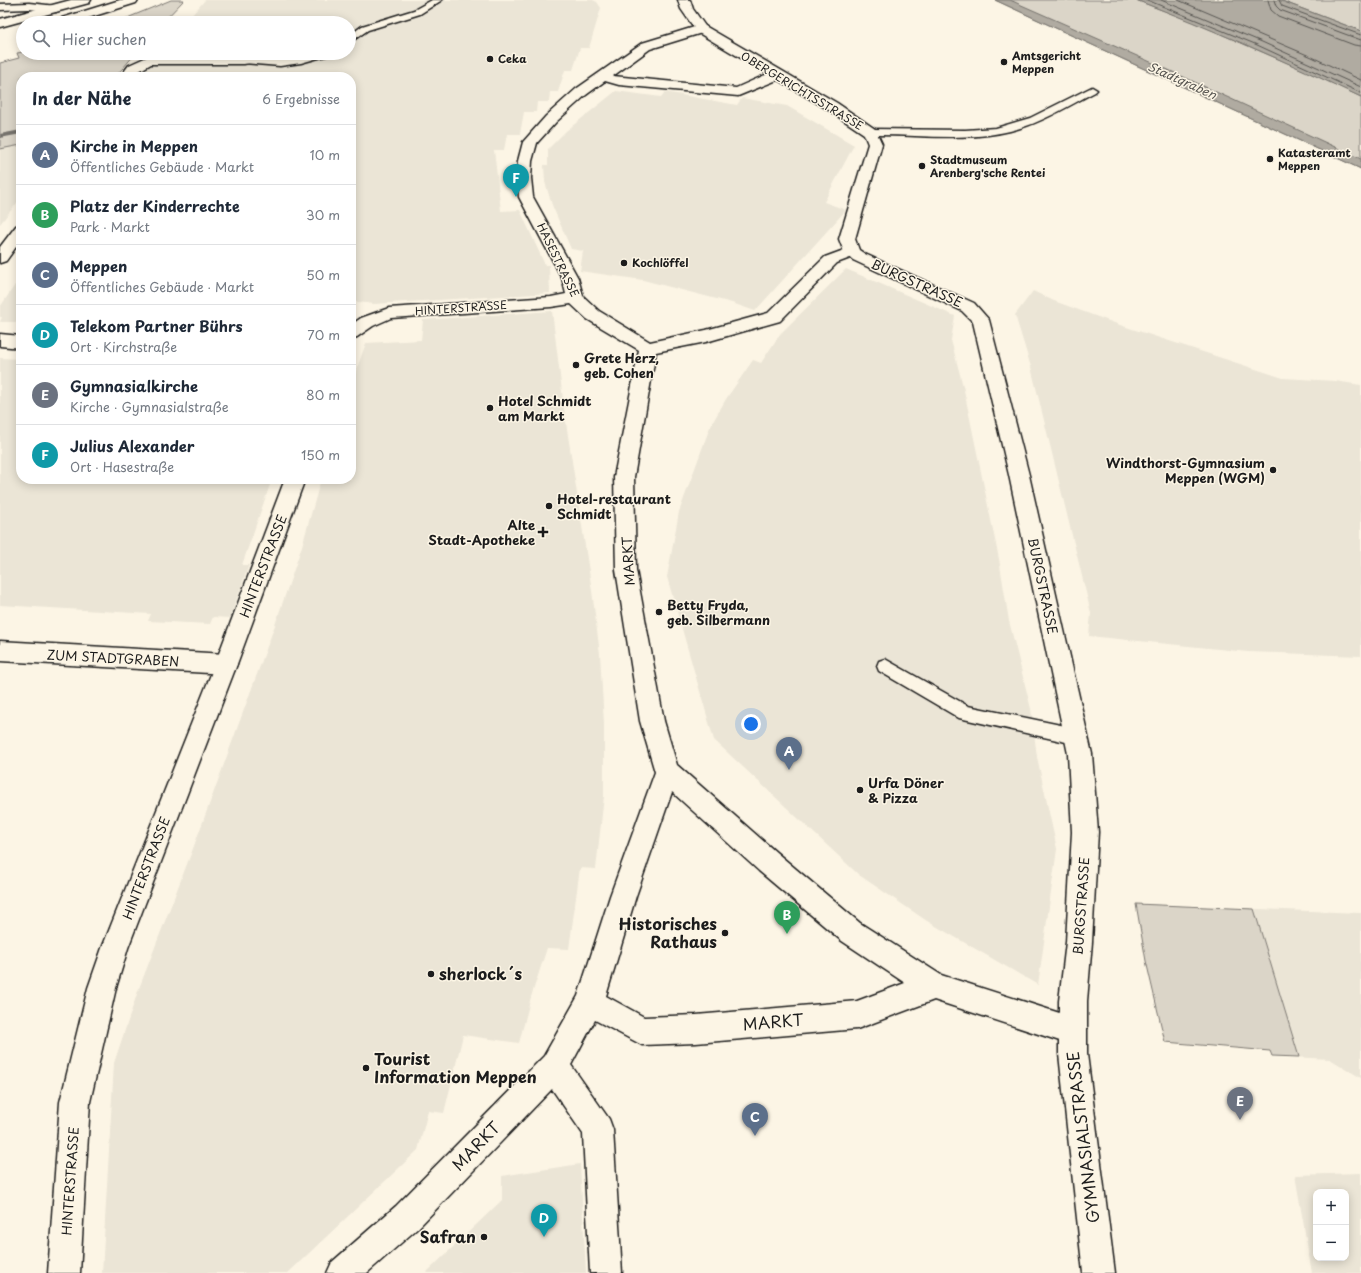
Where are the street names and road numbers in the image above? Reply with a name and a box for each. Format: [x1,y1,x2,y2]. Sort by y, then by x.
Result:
street label: OBERGERICHTSSTRASSE [738,47,867,134]
street label: HASESTRASSE [533,220,584,300]
street label: BURGSTRASSE [868,254,966,311]
street label: HINTERSTRASSE [414,296,508,319]
street label: HINTERSTRASSE [234,512,291,620]
street label: MARKT [616,536,639,586]
street label: BURGSTRASSE [1024,536,1063,636]
street label: ZUM STADTGRABEN [46,645,180,670]
street label: HINTERSTRASSE [117,814,174,922]
street label: BURGSTRASSE [1068,856,1093,956]
street label: MARKT [742,1006,804,1036]
street label: GYMNASIALSTRASSE [1060,1050,1104,1224]
street label: MARKT [446,1115,505,1175]
street label: HINTERSTRASSE [56,1126,83,1236]

